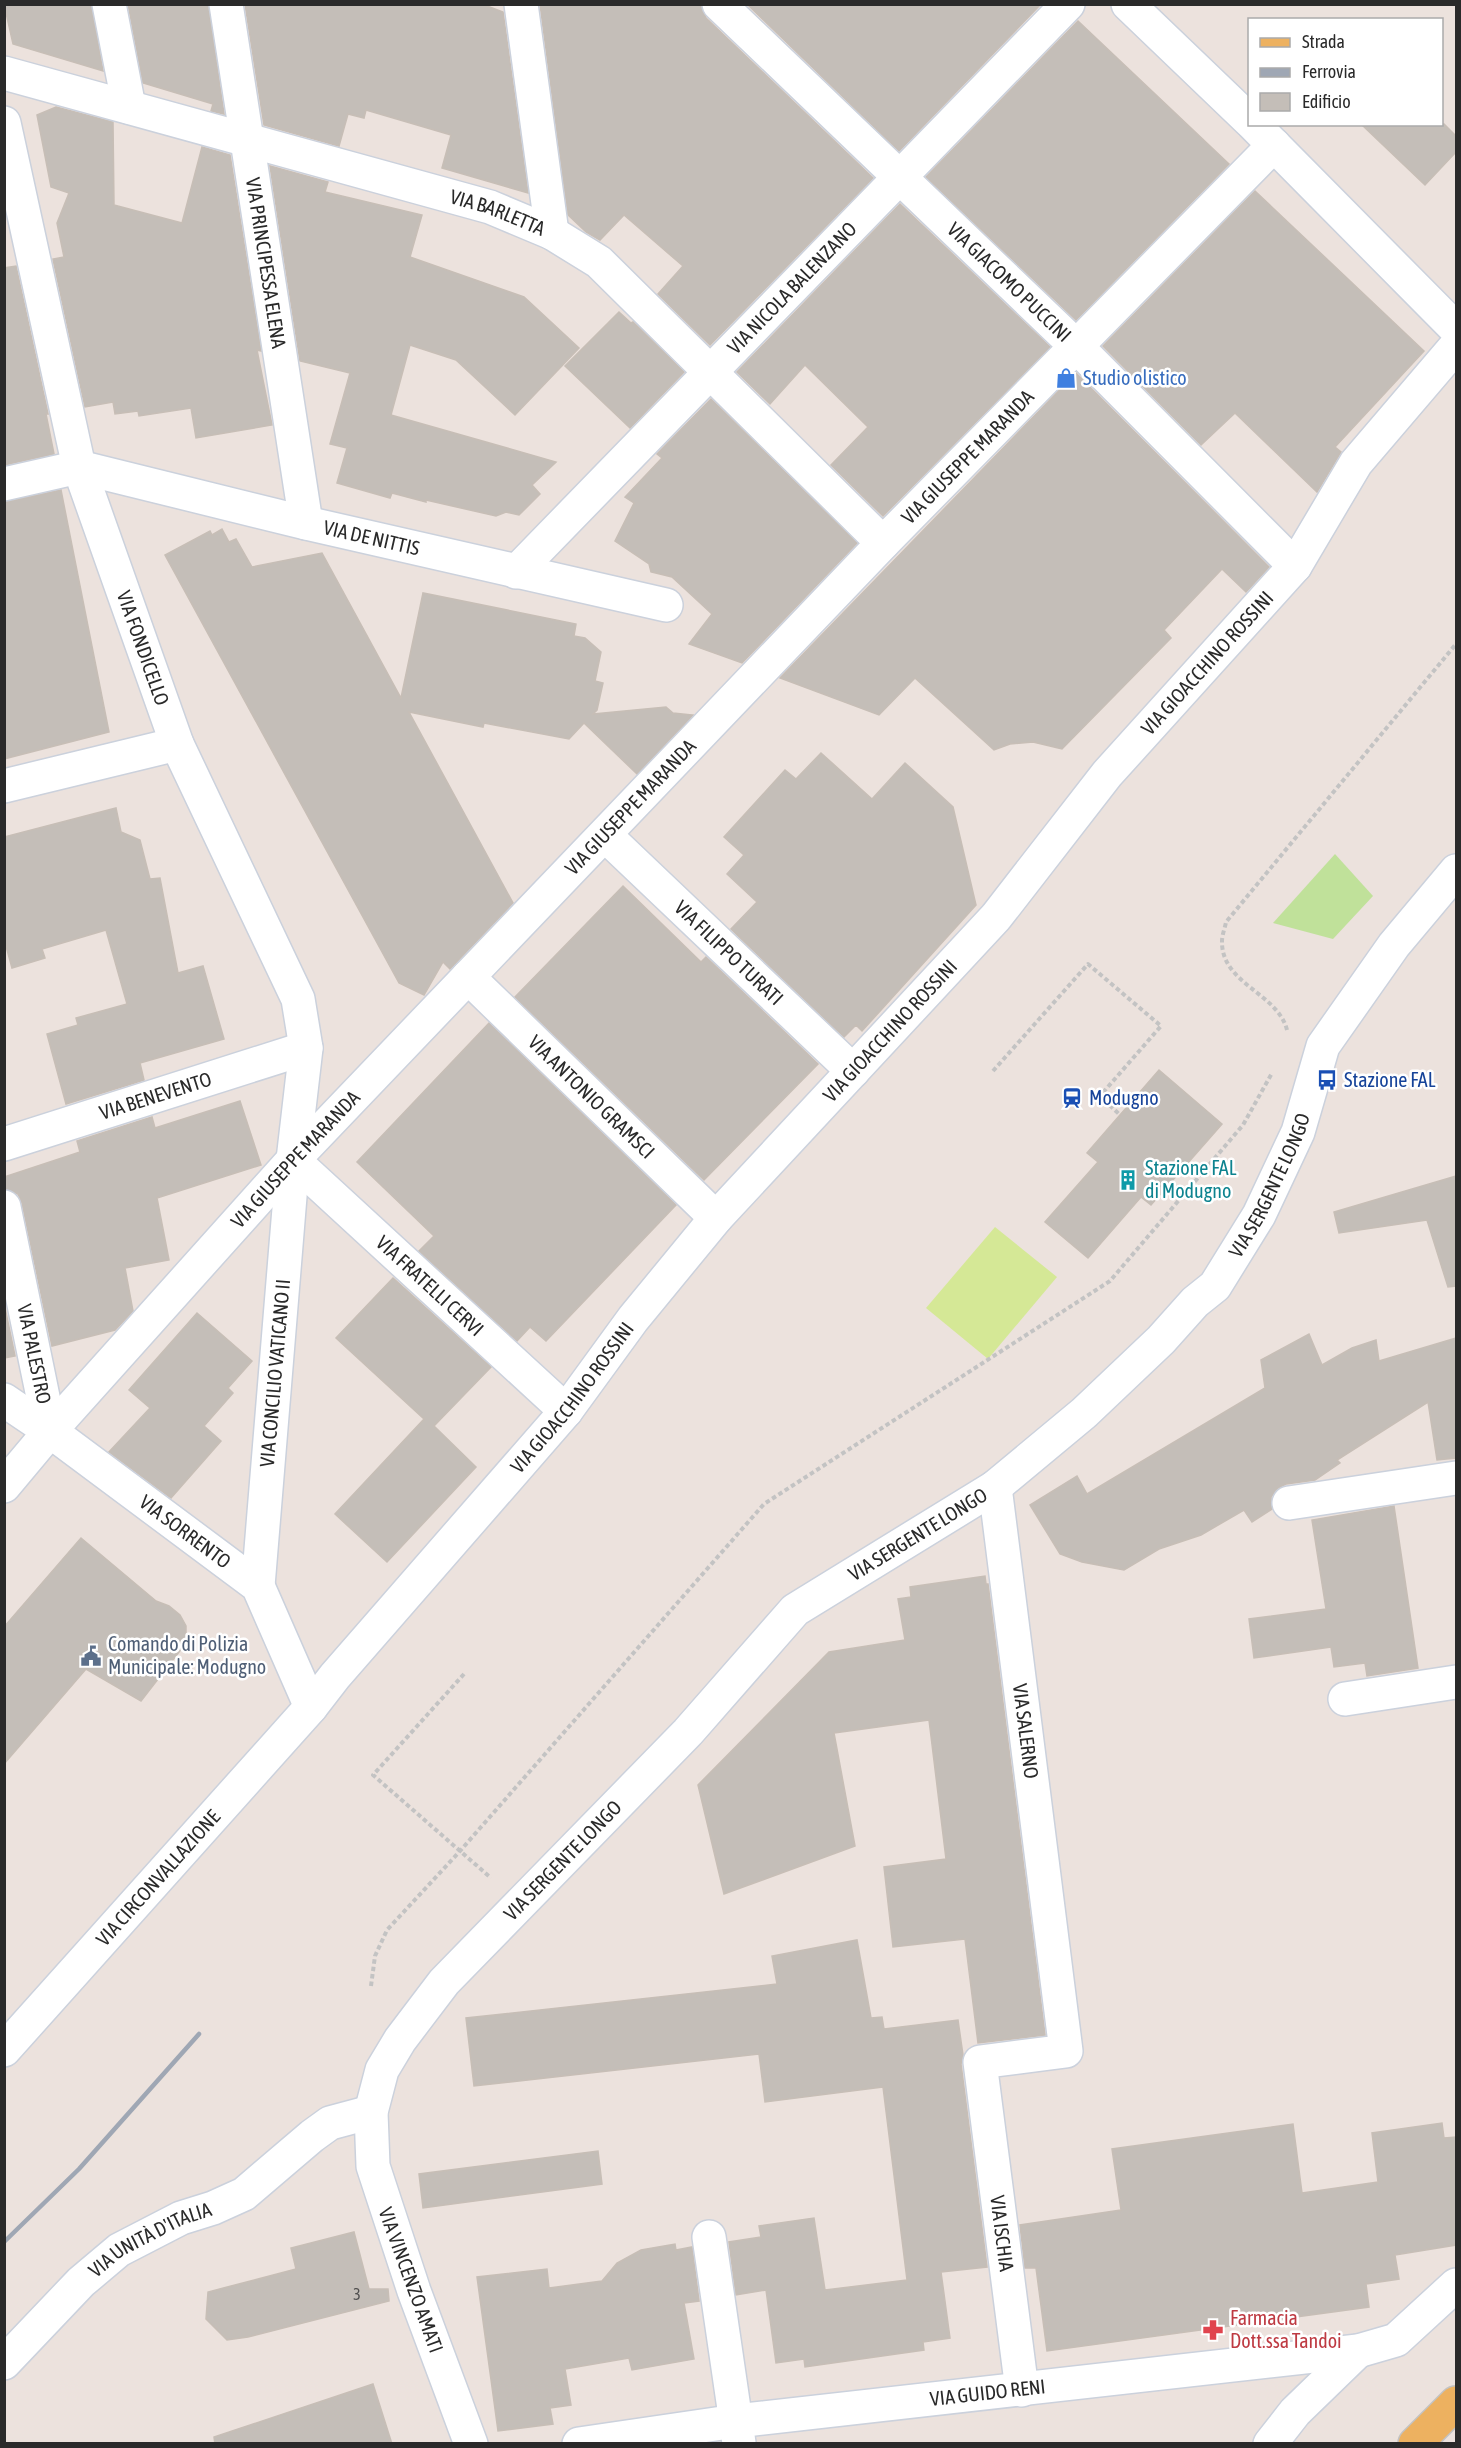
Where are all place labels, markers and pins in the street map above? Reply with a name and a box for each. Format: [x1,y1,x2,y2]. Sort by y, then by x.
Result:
shop icon: Studio olistico [1054,366,1078,390]
place label: Studio olistico [1083,366,1187,389]
bus stop icon: Stazione FAL [1315,1068,1339,1092]
place label: Stazione FAL [1344,1068,1436,1091]
station icon: Modugno [1060,1086,1084,1110]
place label: Modugno [1089,1086,1159,1109]
place label: Stazione FAL di Modugno [1145,1156,1237,1202]
building icon: Stazione FAL di Modugno [1116,1168,1140,1192]
place label: Comando di Polizia Municipale: Modugno [108,1632,266,1678]
public building icon: Comando di Polizia Municipale: Modugno [79,1644,103,1668]
place label: Farmacia Dott.ssa Tandoi [1230,2306,1342,2352]
pharmacy icon: Farmacia Dott.ssa Tandoi [1201,2318,1225,2342]

